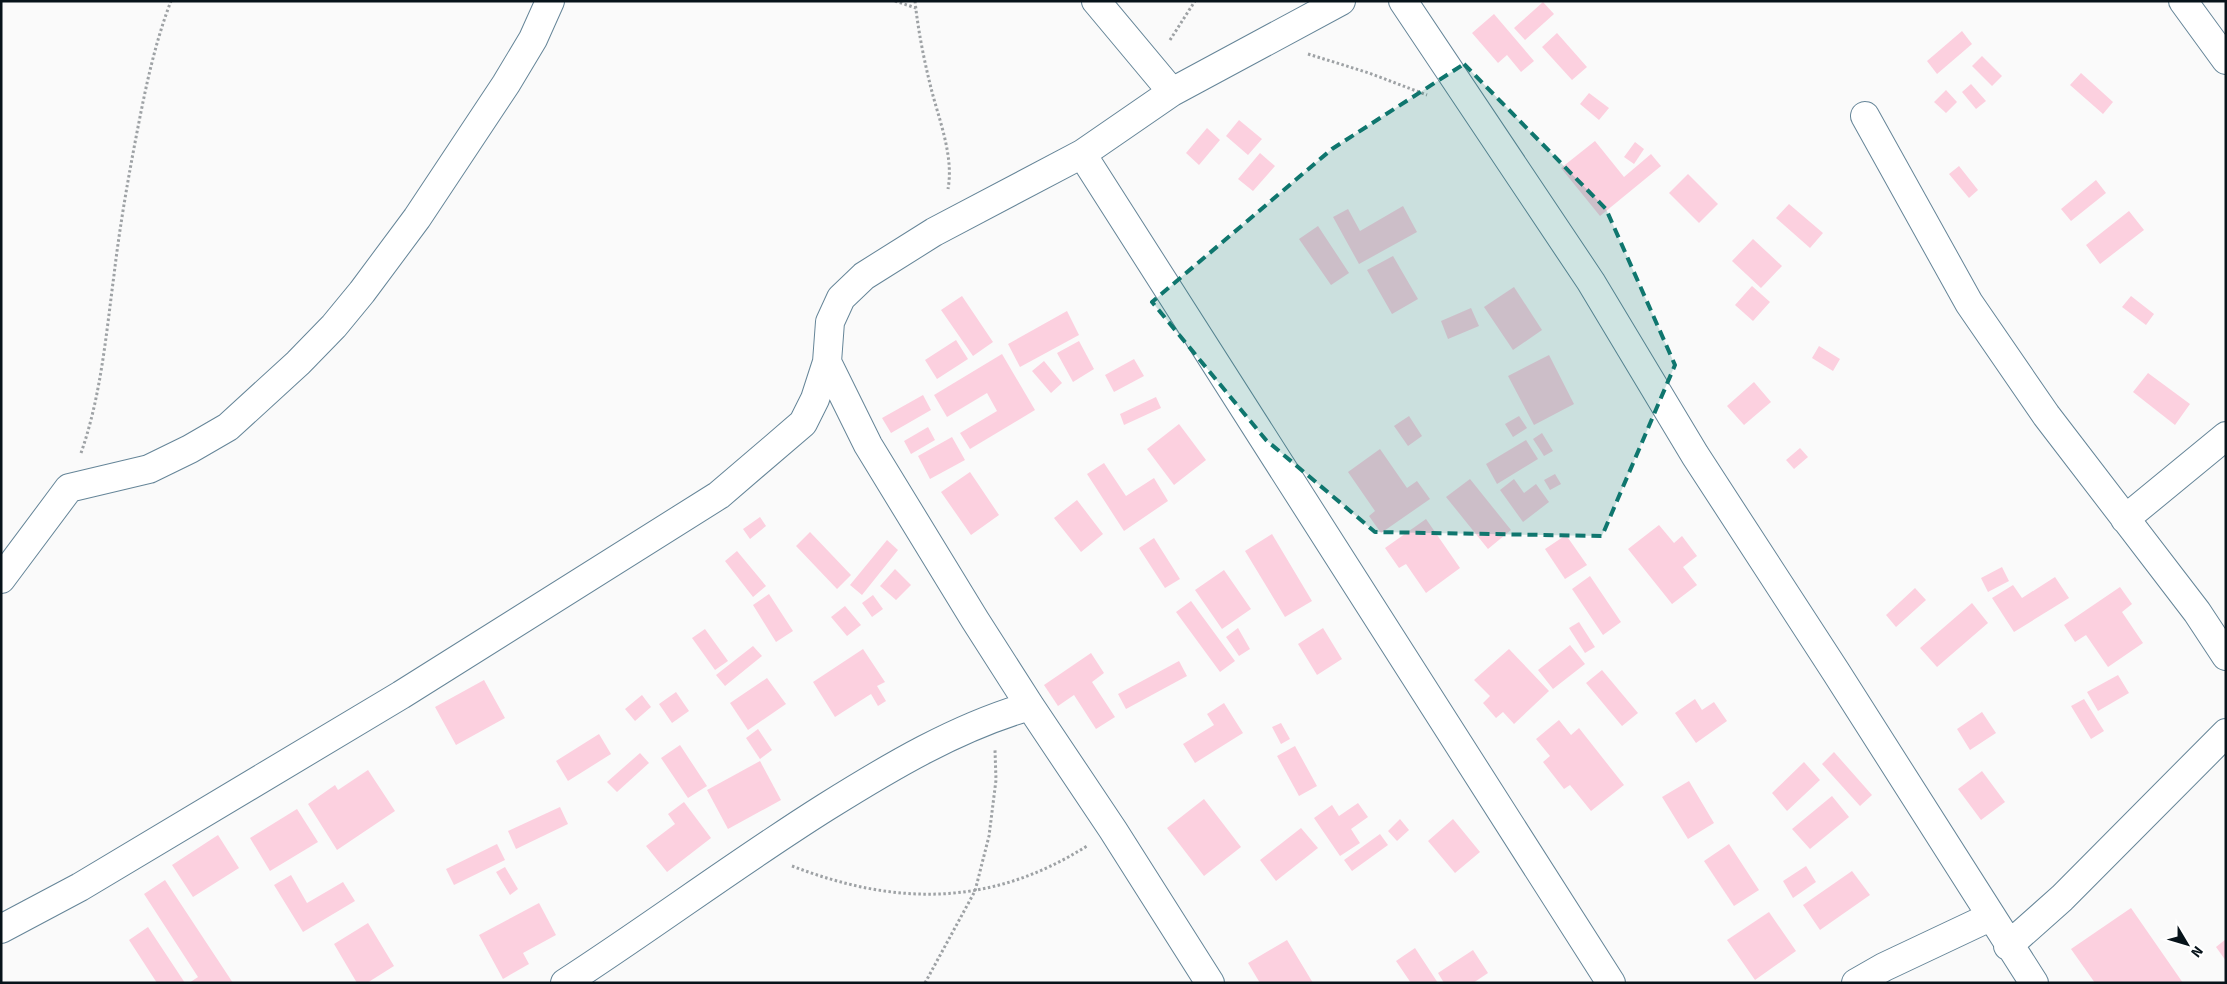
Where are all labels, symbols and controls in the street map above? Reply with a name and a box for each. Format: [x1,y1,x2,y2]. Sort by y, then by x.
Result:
north arrow [2162,919,2212,969]
text: N [2187,943,2207,961]

